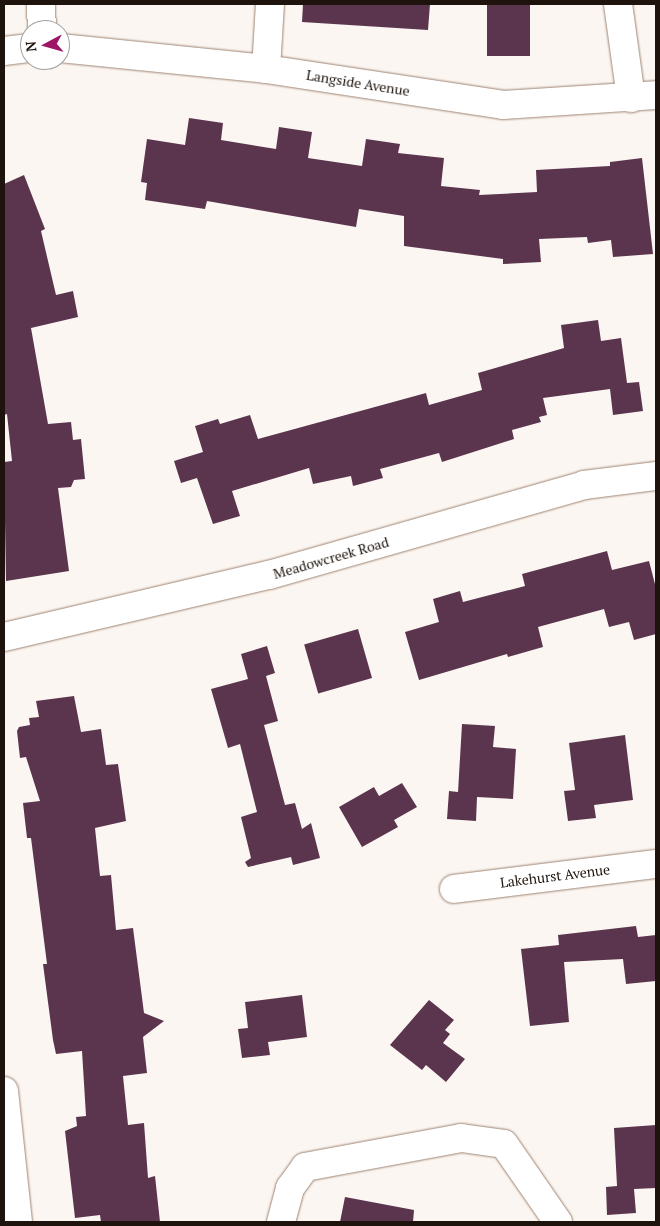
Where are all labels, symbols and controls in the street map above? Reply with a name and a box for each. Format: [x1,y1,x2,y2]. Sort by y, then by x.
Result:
north arrow [20,20,70,70]
text: N [21,40,41,53]
street label: Langside Avenue [305,67,411,99]
street label: Meadowcreek Road [271,533,391,583]
street label: Lakehurst Avenue [499,861,611,891]

